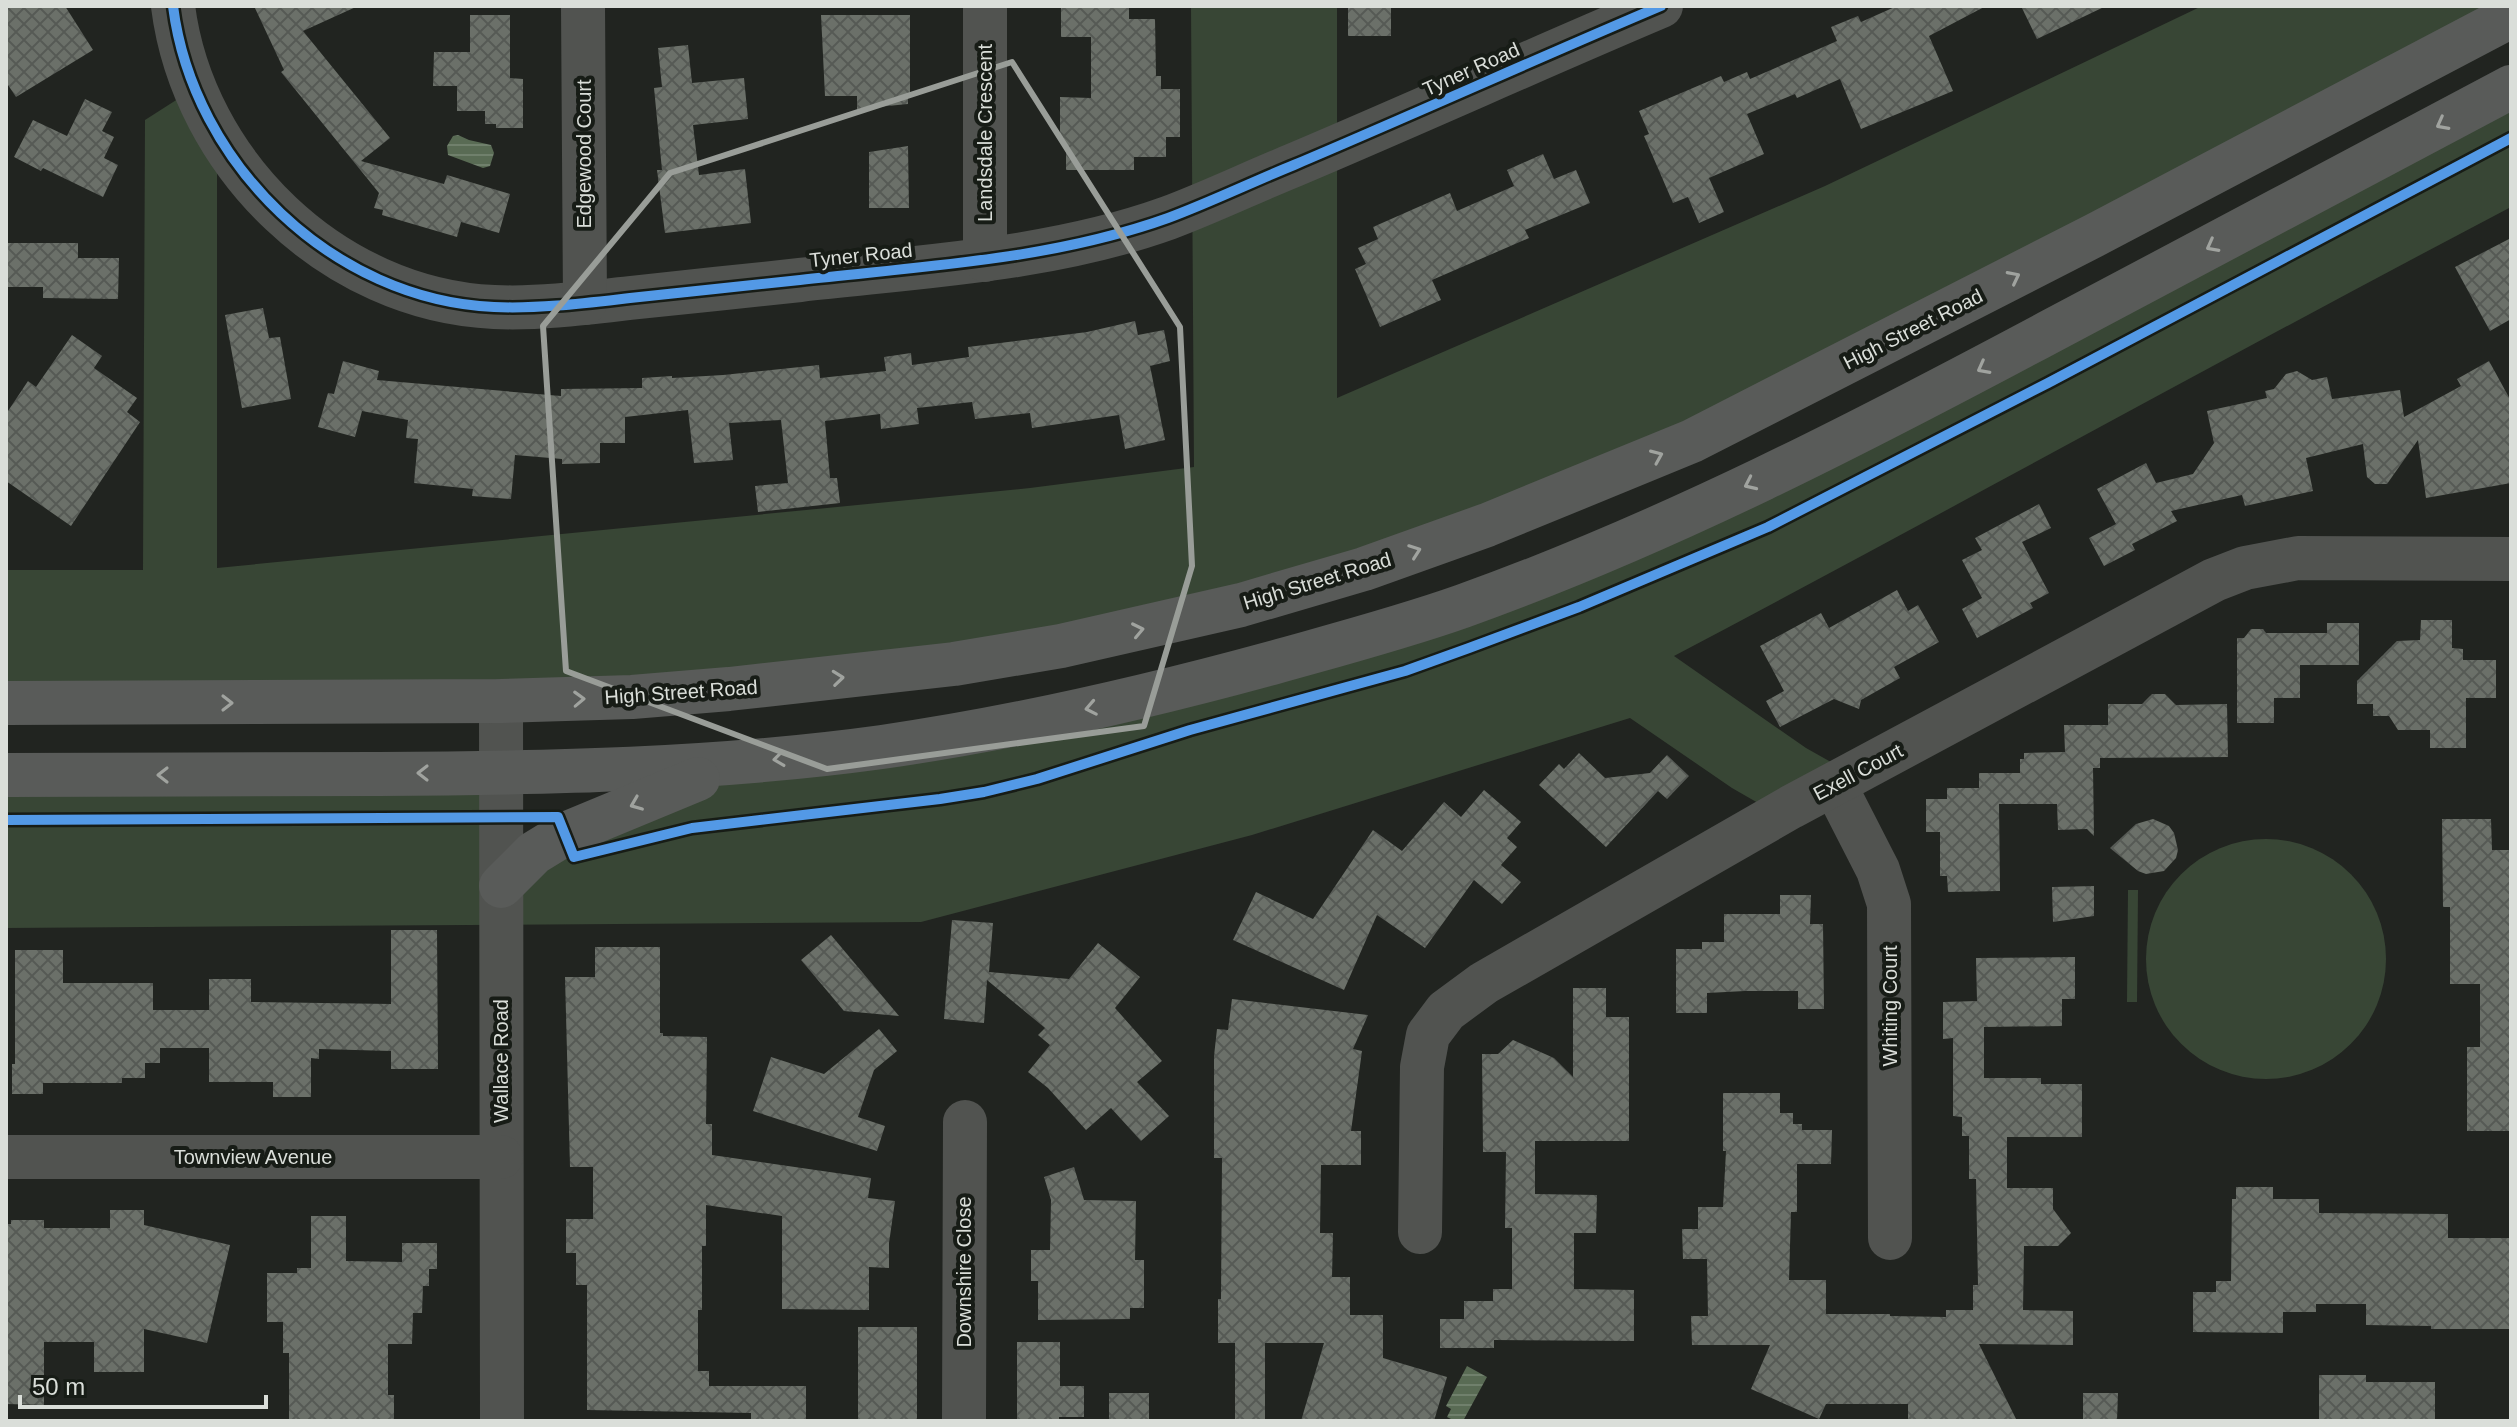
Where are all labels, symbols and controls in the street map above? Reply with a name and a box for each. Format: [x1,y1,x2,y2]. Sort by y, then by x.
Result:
street label: Tyner Road [1419,38,1523,100]
street label: Landsdale Crescent [974,44,996,222]
street label: Edgewood Court [573,79,595,228]
one-way arrow [2436,114,2450,129]
one-way arrow [2206,236,2221,251]
street label: Tyner Road [808,239,914,271]
one-way arrow [2006,271,2020,286]
street label: High Street Road [1840,284,1986,374]
one-way arrow [1976,358,1991,373]
one-way arrow [1649,450,1663,466]
one-way arrow [1744,474,1759,490]
one-way arrow [1407,544,1421,561]
street label: High Street Road [1240,548,1394,614]
one-way arrow [1130,622,1144,639]
one-way arrow [832,670,845,687]
street label: High Street Road [604,676,758,708]
one-way arrow [573,690,586,707]
one-way arrow [221,694,234,711]
one-way arrow [1084,699,1098,716]
street label: Exell Court [1810,739,1907,805]
one-way arrow [772,750,785,767]
one-way arrow [416,764,429,782]
one-way arrow [156,766,169,784]
one-way arrow [630,794,644,811]
street label: Whiting Court [1879,945,1901,1067]
street label: Wallace Road [490,999,512,1123]
street label: Townview Avenue [174,1146,332,1168]
street label: Downshire Close [953,1196,975,1348]
scale bar [20,1359,266,1409]
text: 50 m [32,1373,85,1400]

